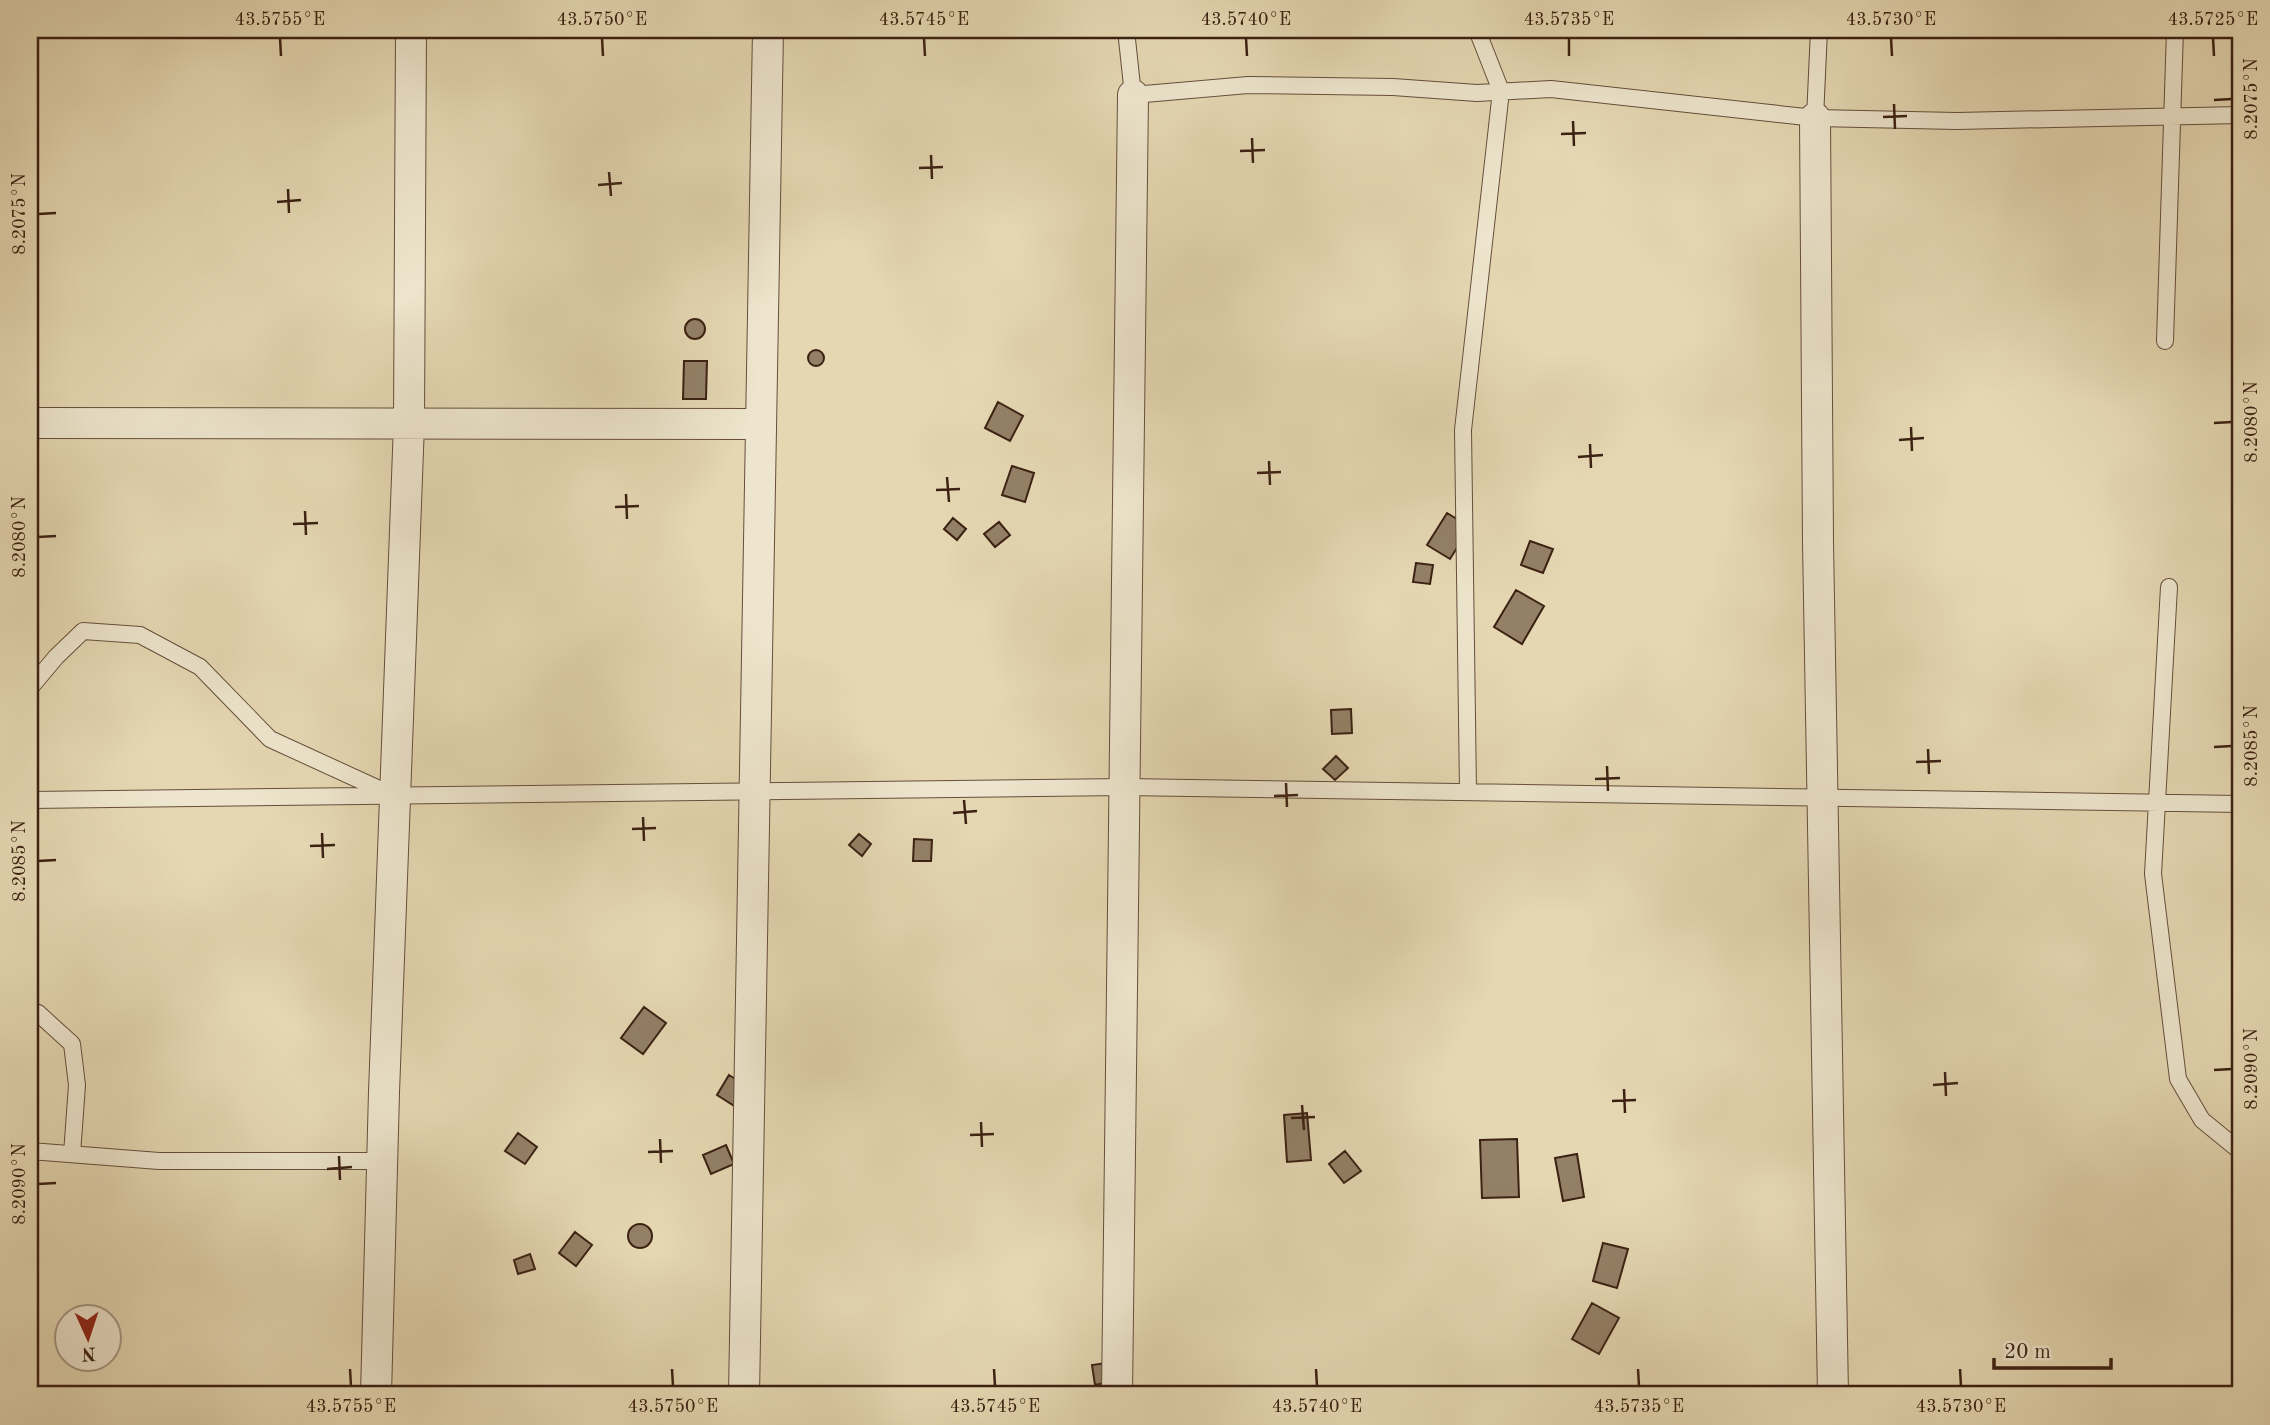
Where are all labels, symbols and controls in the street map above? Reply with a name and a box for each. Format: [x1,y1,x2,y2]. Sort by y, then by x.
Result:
text: 43.5755°E [235,11,325,29]
text: 43.5750°E [557,11,647,29]
text: 43.5745°E [879,11,969,29]
text: 43.5740°E [1201,11,1291,29]
text: 43.5735°E [1524,11,1614,29]
text: 43.5730°E [1846,11,1936,29]
text: 43.5725°E [2168,11,2258,29]
text: 8.2075°N [2243,58,2261,140]
text: 8.2075°N [11,173,29,255]
text: 8.2080°N [2243,381,2261,463]
text: 8.2080°N [11,496,29,578]
text: 8.2085°N [2243,705,2261,787]
text: 8.2085°N [11,820,29,902]
text: 8.2090°N [2243,1028,2261,1110]
text: 8.2090°N [11,1143,29,1225]
north arrow [52,1302,122,1372]
scale bar [1994,1327,2111,1371]
text: 20 m [2004,1342,2051,1363]
text: N [81,1343,97,1362]
text: 43.5755°E [306,1398,396,1416]
text: 43.5750°E [628,1398,718,1416]
text: 43.5745°E [950,1398,1040,1416]
text: 43.5740°E [1272,1398,1362,1416]
text: 43.5735°E [1594,1398,1684,1416]
text: 43.5730°E [1916,1398,2006,1416]

